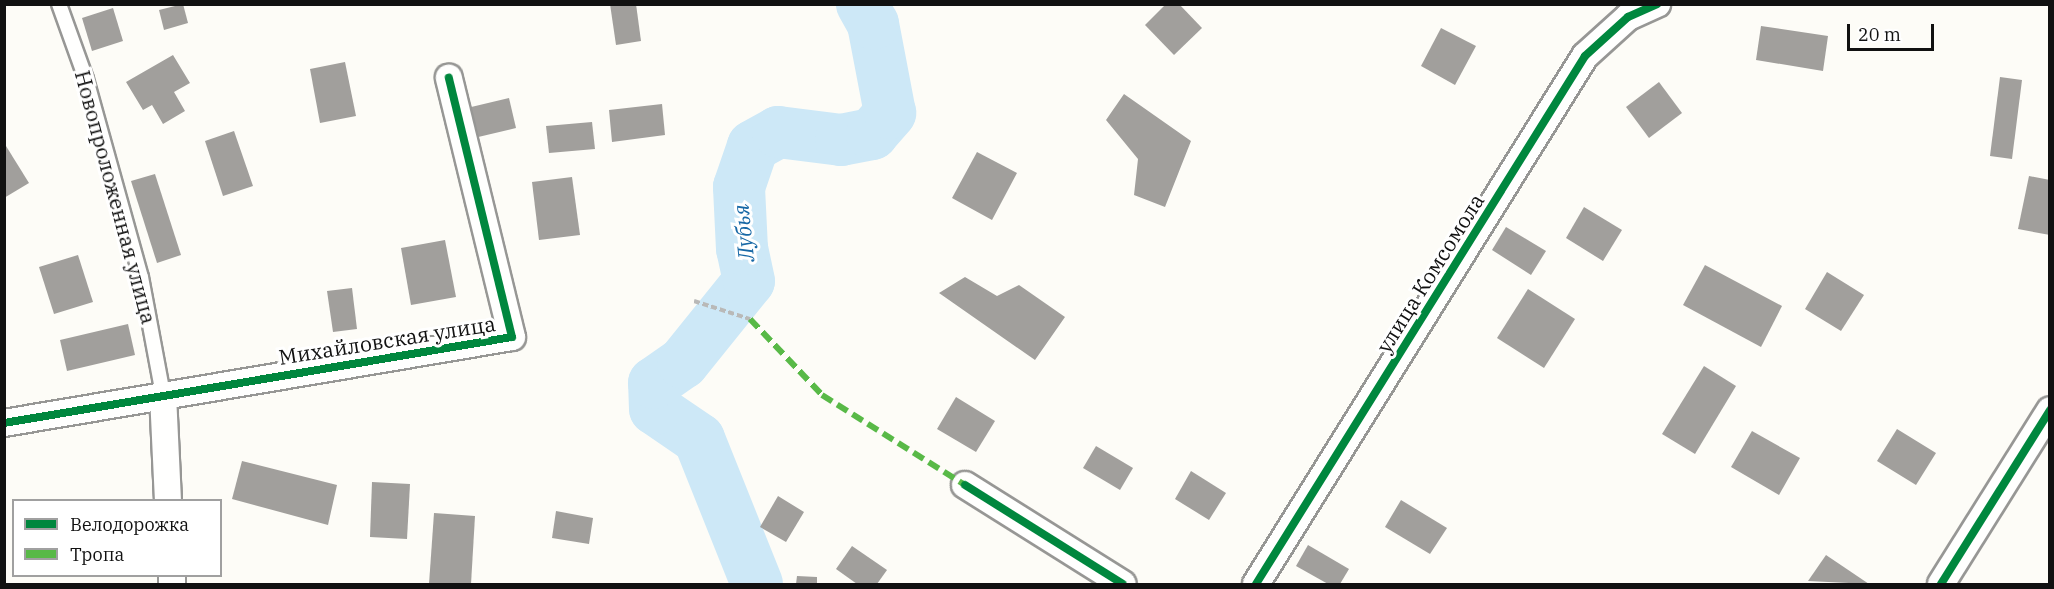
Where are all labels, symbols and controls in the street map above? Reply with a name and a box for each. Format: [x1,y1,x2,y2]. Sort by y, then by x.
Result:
scale bar [1850,12,1937,50]
text: 20 m [1858,23,1901,46]
street label: Новопроложенная улица [70,68,162,326]
street label: улица Комсомола [1371,189,1489,357]
water label: Лубья [727,203,759,263]
street label: Михайловская улица [277,310,497,370]
legend [12,499,222,577]
text: Велодорожка [70,513,189,536]
text: Тропа [70,543,124,566]

